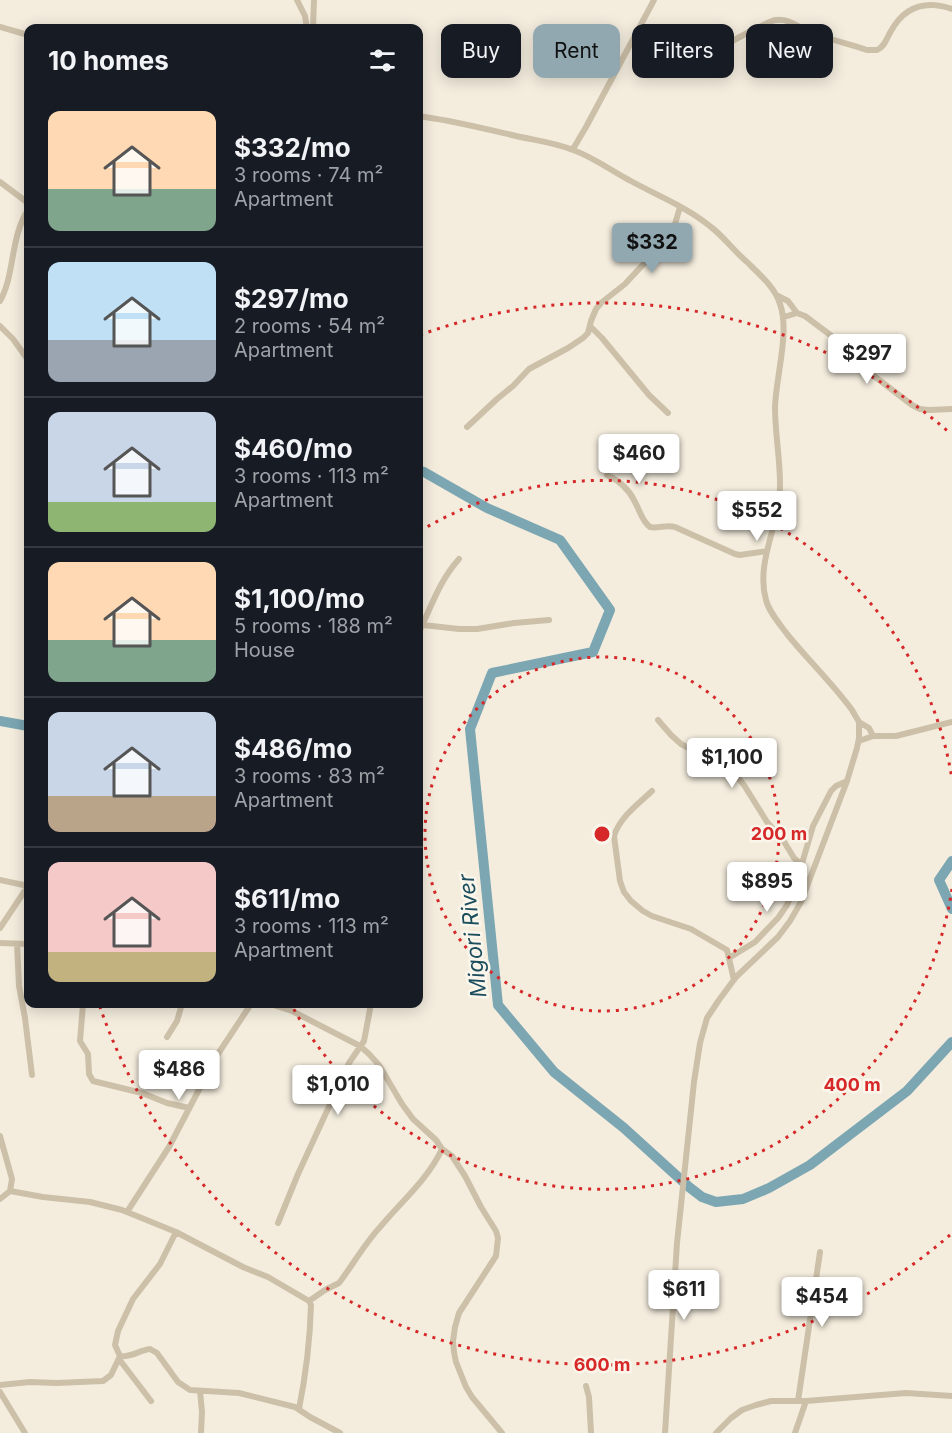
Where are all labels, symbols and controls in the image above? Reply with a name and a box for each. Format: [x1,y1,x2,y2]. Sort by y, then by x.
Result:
chip: Buy [441,24,521,78]
chip: Rent [533,24,620,78]
chip: Filters [632,24,734,78]
chip: New [746,24,833,78]
icon: filters [366,44,399,77]
text: 10 homes [48,45,169,76]
text: $332/mo [234,132,351,163]
icon: home [96,135,168,207]
text: 3 rooms · 74 m² [234,163,383,187]
text: Apartment [234,187,333,211]
pin: $332 [616,223,688,274]
text: $332 [626,230,678,254]
text: $297/mo [234,283,349,314]
icon: home [96,286,168,358]
text: 2 rooms · 54 m² [234,314,385,338]
pin: $297 [831,334,903,385]
text: Apartment [234,338,333,362]
text: $297 [842,341,892,365]
text: $460/mo [234,433,353,464]
pin: $460 [603,434,675,485]
icon: home [96,436,168,508]
text: $460 [612,441,666,465]
text: 3 rooms · 113 m² [234,464,389,488]
text: Apartment [234,488,333,512]
pin: $552 [721,491,793,542]
text: $552 [731,498,783,522]
text: $1,100/mo [234,583,365,614]
icon: home [96,586,168,658]
text: 5 rooms · 188 m² [234,614,393,638]
text: House [234,638,295,662]
text: $486/mo [234,733,352,764]
icon: home [96,736,168,808]
pin: $1,100 [683,738,781,789]
text: $1,100 [701,745,763,769]
text: 3 rooms · 83 m² [234,764,385,788]
text: Apartment [234,788,333,812]
text: 200 m [751,823,807,844]
centre of rings [592,824,612,844]
pin: $895 [731,862,803,913]
text: $895 [741,869,793,893]
water label: Migori River [452,872,491,999]
text: $611/mo [234,883,340,914]
icon: home [96,886,168,958]
text: 3 rooms · 113 m² [234,914,389,938]
text: Apartment [234,938,333,962]
pin: $486 [143,1050,215,1101]
text: $486 [153,1057,205,1081]
pin: $1,010 [289,1065,387,1116]
text: $1,010 [306,1072,370,1096]
text: 400 m [823,1074,881,1095]
pin: $611 [648,1270,720,1321]
text: $611 [662,1277,706,1301]
pin: $454 [786,1277,858,1328]
text: $454 [796,1284,848,1308]
text: 600 m [574,1354,630,1375]

